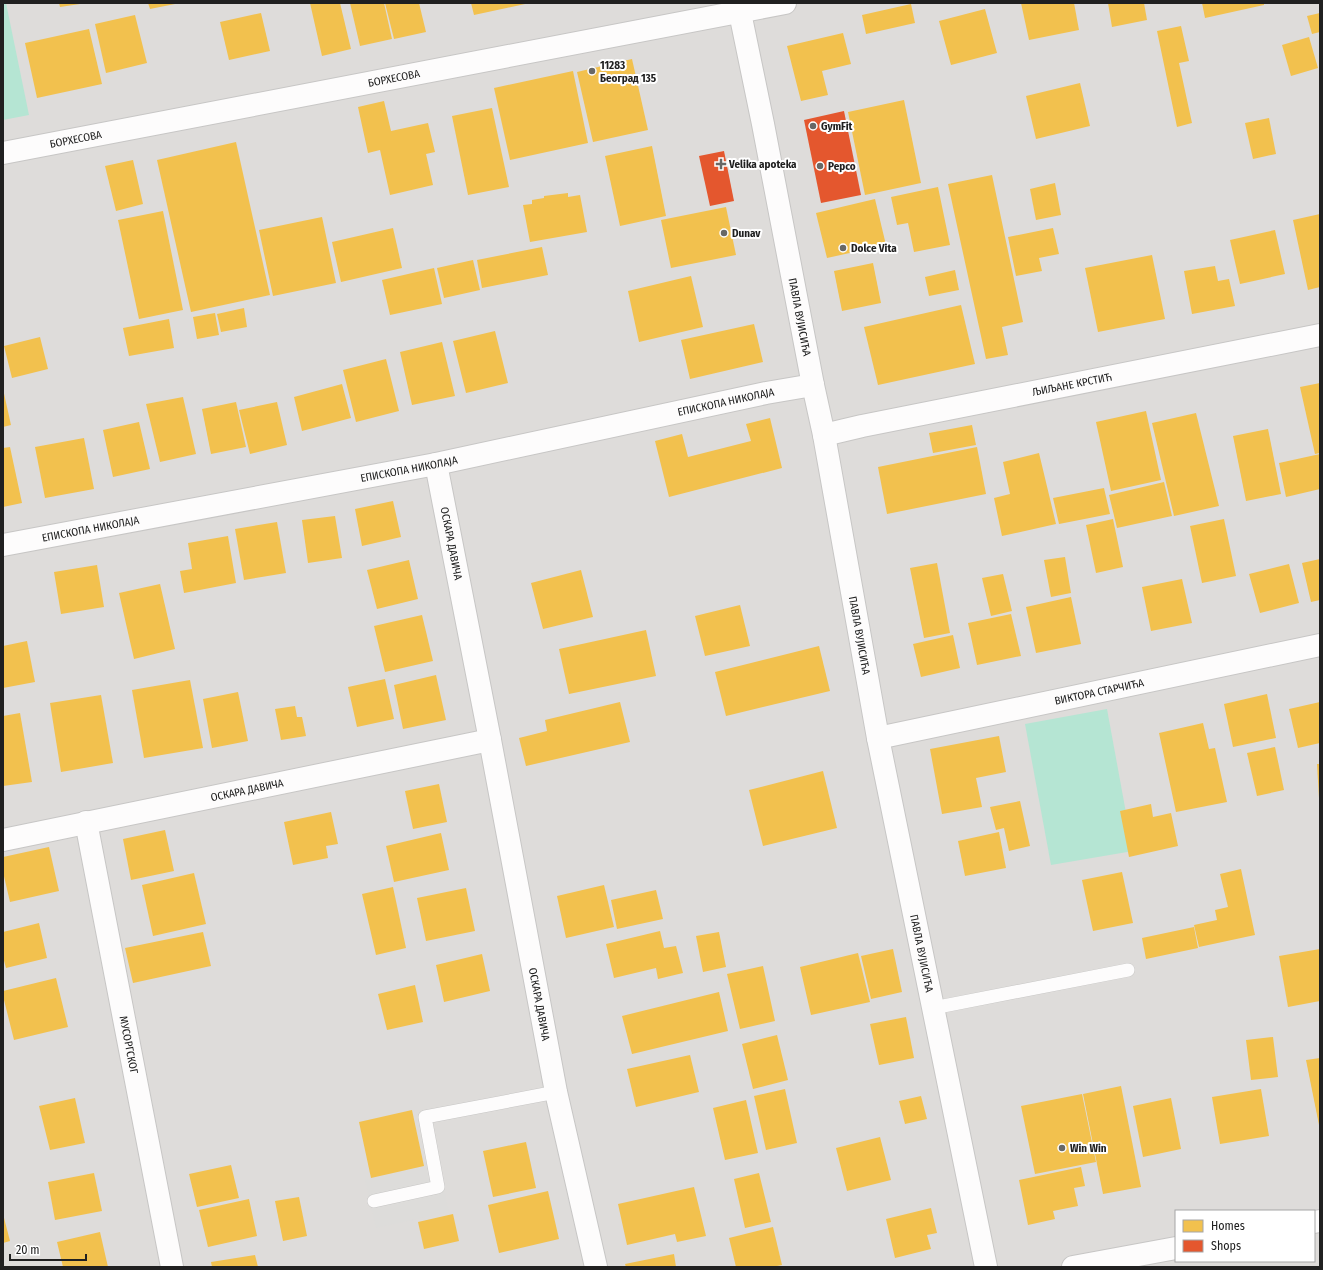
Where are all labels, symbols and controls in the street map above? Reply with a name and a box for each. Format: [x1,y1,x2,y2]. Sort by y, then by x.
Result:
place label: 11283 Београд 135 [600,59,657,85]
marker: 11283 Београд 135 [587,66,597,76]
street label: БОРХЕСОВА [367,67,421,89]
place label: GymFit [821,120,853,133]
marker: GymFit [808,121,818,131]
street label: БОРХЕСОВА [49,128,103,150]
place label: Velika apoteka [728,158,797,171]
marker: Velika apoteka [716,159,726,169]
place label: Pepco [828,160,856,173]
marker: Pepco [815,161,825,171]
place label: Dunav [732,227,761,240]
marker: Dunav [719,228,729,238]
place label: Dolce Vita [851,242,897,255]
marker: Dolce Vita [838,243,848,253]
street label: ПАВЛА ВУЈИСИЋА [786,277,814,357]
street label: ЉИЉАНЕ КРСТИЋ [1031,370,1113,399]
street label: ЕПИСКОПА НИКОЛАЈА [676,385,775,418]
street label: ЕПИСКОПА НИКОЛАЈА [359,453,459,485]
street label: ОСКАРА ДАВИЧА [438,506,465,581]
street label: ЕПИСКОПА НИКОЛАЈА [41,513,140,544]
street label: ПАВЛА ВУЈИСИЋА [846,595,873,676]
street label: ВИКТОРА СТАРЧИЋА [1053,676,1145,707]
street label: ОСКАРА ДАВИЧА [209,776,285,804]
street label: ПАВЛА ВУЈИСИЋА [908,913,936,994]
street label: ОСКАРА ДАВИЧА [526,967,553,1042]
street label: МУСОРГСКОГ [117,1015,141,1075]
place label: Win Win [1070,1142,1107,1155]
marker: Win Win [1057,1143,1067,1153]
legend [1175,1210,1315,1262]
text: Homes [1211,1219,1245,1233]
scale bar [10,1236,86,1262]
text: Shops [1211,1239,1241,1253]
text: 20 m [16,1243,40,1257]

